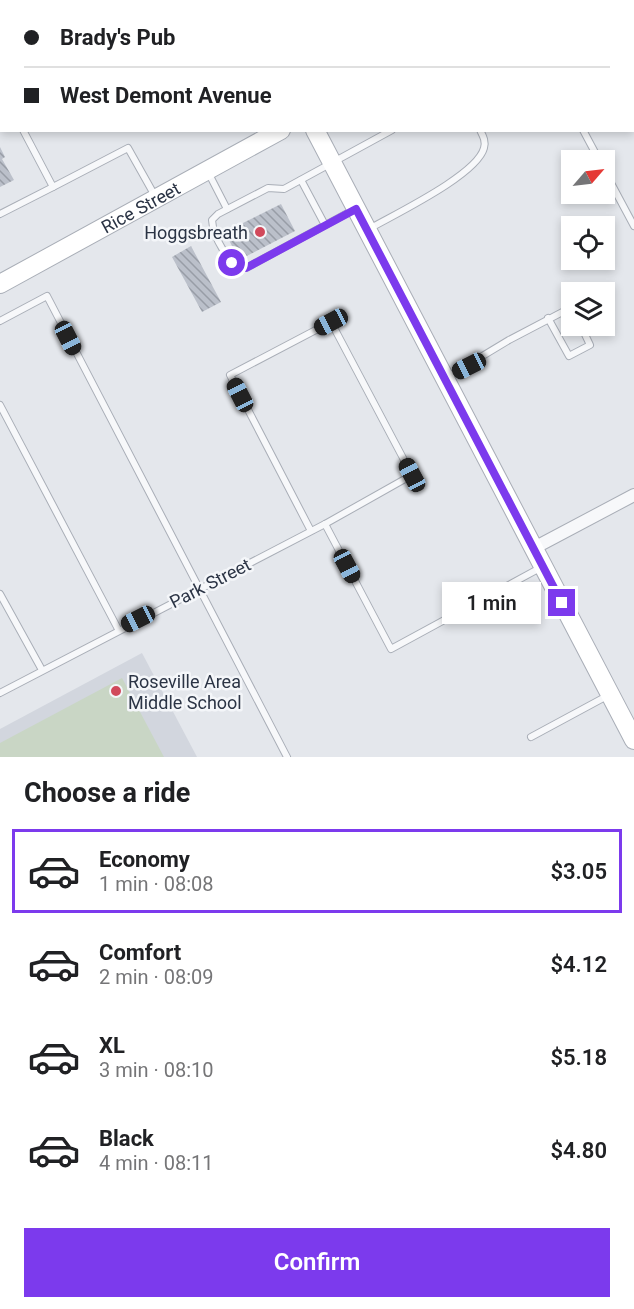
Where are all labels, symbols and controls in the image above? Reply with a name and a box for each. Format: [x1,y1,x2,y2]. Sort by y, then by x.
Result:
text: Brady's Pub [60,25,175,50]
text: West Demont Avenue [60,83,272,108]
north arrow [561,150,615,204]
map controls [561,150,615,336]
street label: Rice Street [97,177,183,237]
button: locate [561,216,615,270]
place label: Hoggsbreath [144,222,248,243]
marker: Hoggsbreath [253,225,267,239]
route start [218,249,245,276]
button: layers [561,282,615,336]
car [311,306,351,338]
car [52,318,84,358]
car [449,350,489,382]
car [224,375,256,415]
car [396,455,428,495]
car [331,546,363,586]
street label: Park Street [166,554,254,612]
callout: 1 min [442,582,541,624]
route end [548,589,575,616]
text: 1 min [466,591,517,615]
car [118,603,158,635]
place label: Roseville Area Middle School [128,671,242,713]
marker: Roseville Area Middle School [109,684,123,698]
text: Choose a ride [24,777,190,809]
icon: car [27,844,81,898]
text: Economy [99,847,190,872]
text: $3.05 [550,859,607,884]
text: 1 min · 08:08 [99,872,214,896]
icon: car [27,937,81,991]
text: Comfort [99,940,181,965]
text: $4.12 [550,952,607,977]
text: 2 min · 08:09 [99,965,214,989]
icon: car [27,1030,81,1084]
text: XL [99,1033,125,1058]
text: $5.18 [550,1045,607,1070]
text: 3 min · 08:10 [99,1058,214,1082]
icon: car [27,1123,81,1177]
text: Black [99,1126,154,1151]
text: $4.80 [550,1138,607,1163]
text: 4 min · 08:11 [99,1151,214,1175]
button: Confirm [24,1228,610,1297]

